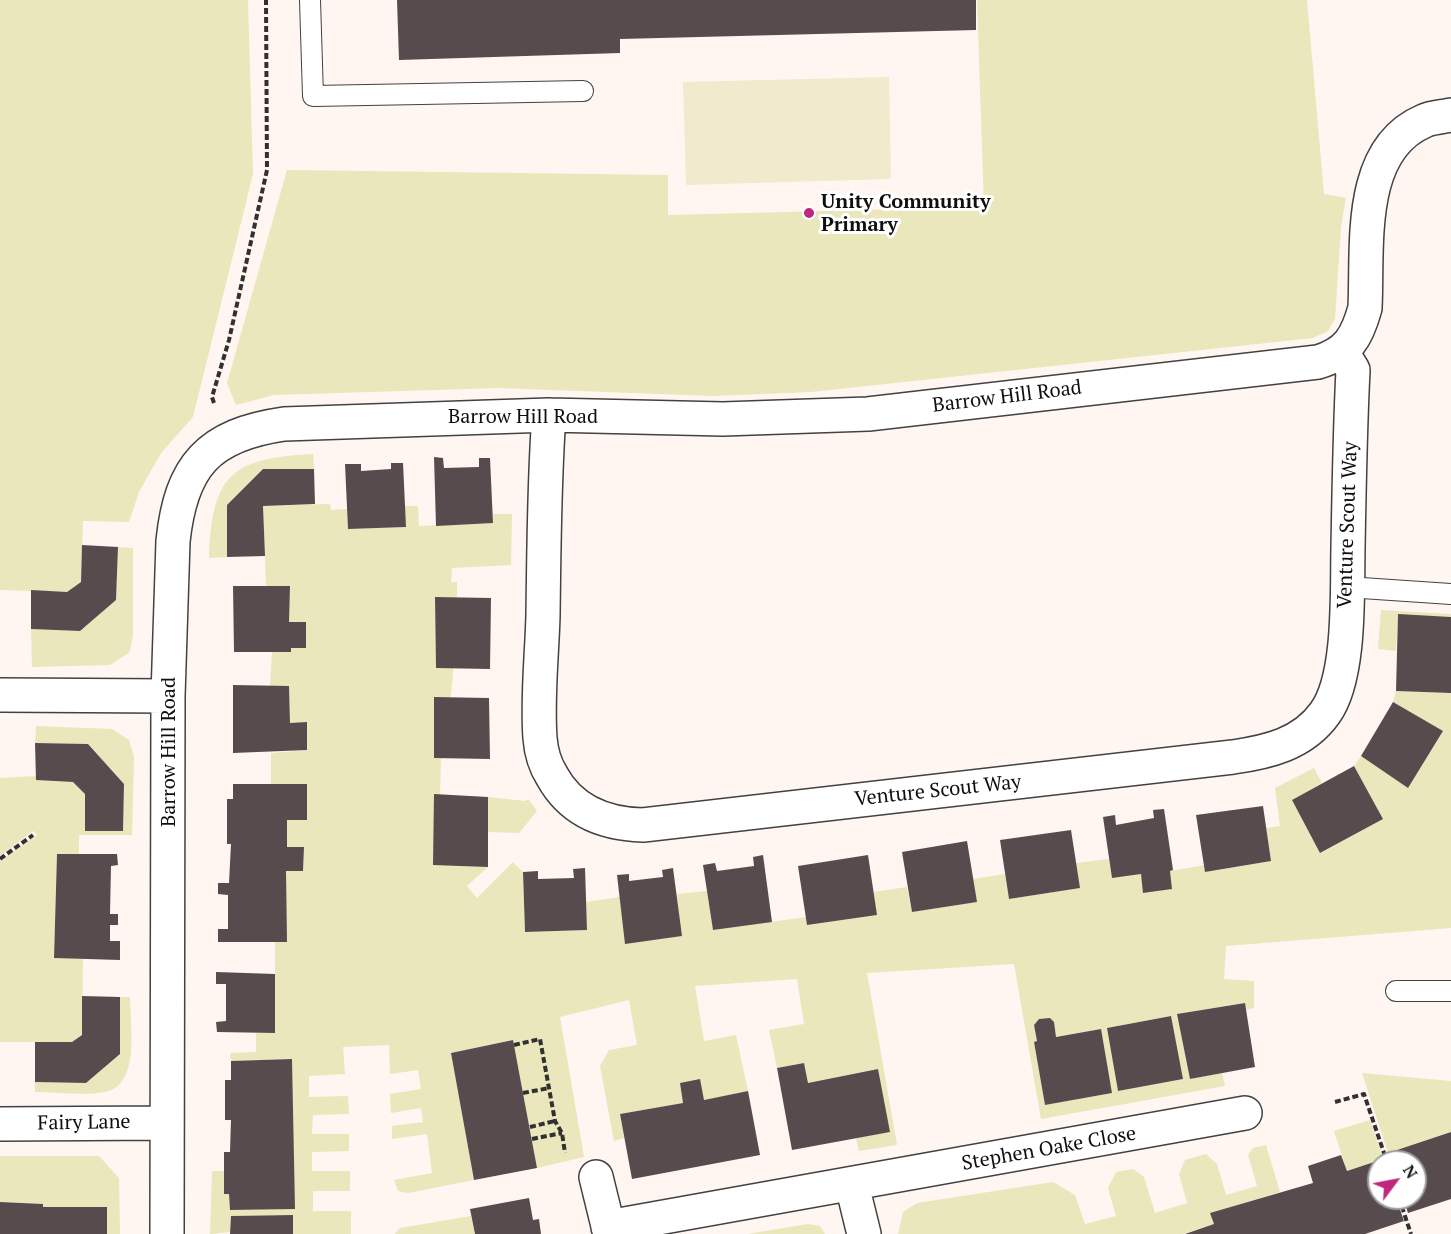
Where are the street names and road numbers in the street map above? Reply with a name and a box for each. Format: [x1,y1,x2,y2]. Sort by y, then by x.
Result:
street label: Barrow Hill Road [931,376,1083,418]
street label: Barrow Hill Road [448,405,598,429]
street label: Venture Scout Way [1333,441,1363,609]
street label: Barrow Hill Road [157,677,181,827]
street label: Venture Scout Way [854,770,1022,812]
street label: Fairy Lane [37,1110,131,1136]
street label: Stephen Oake Close [960,1122,1138,1176]

